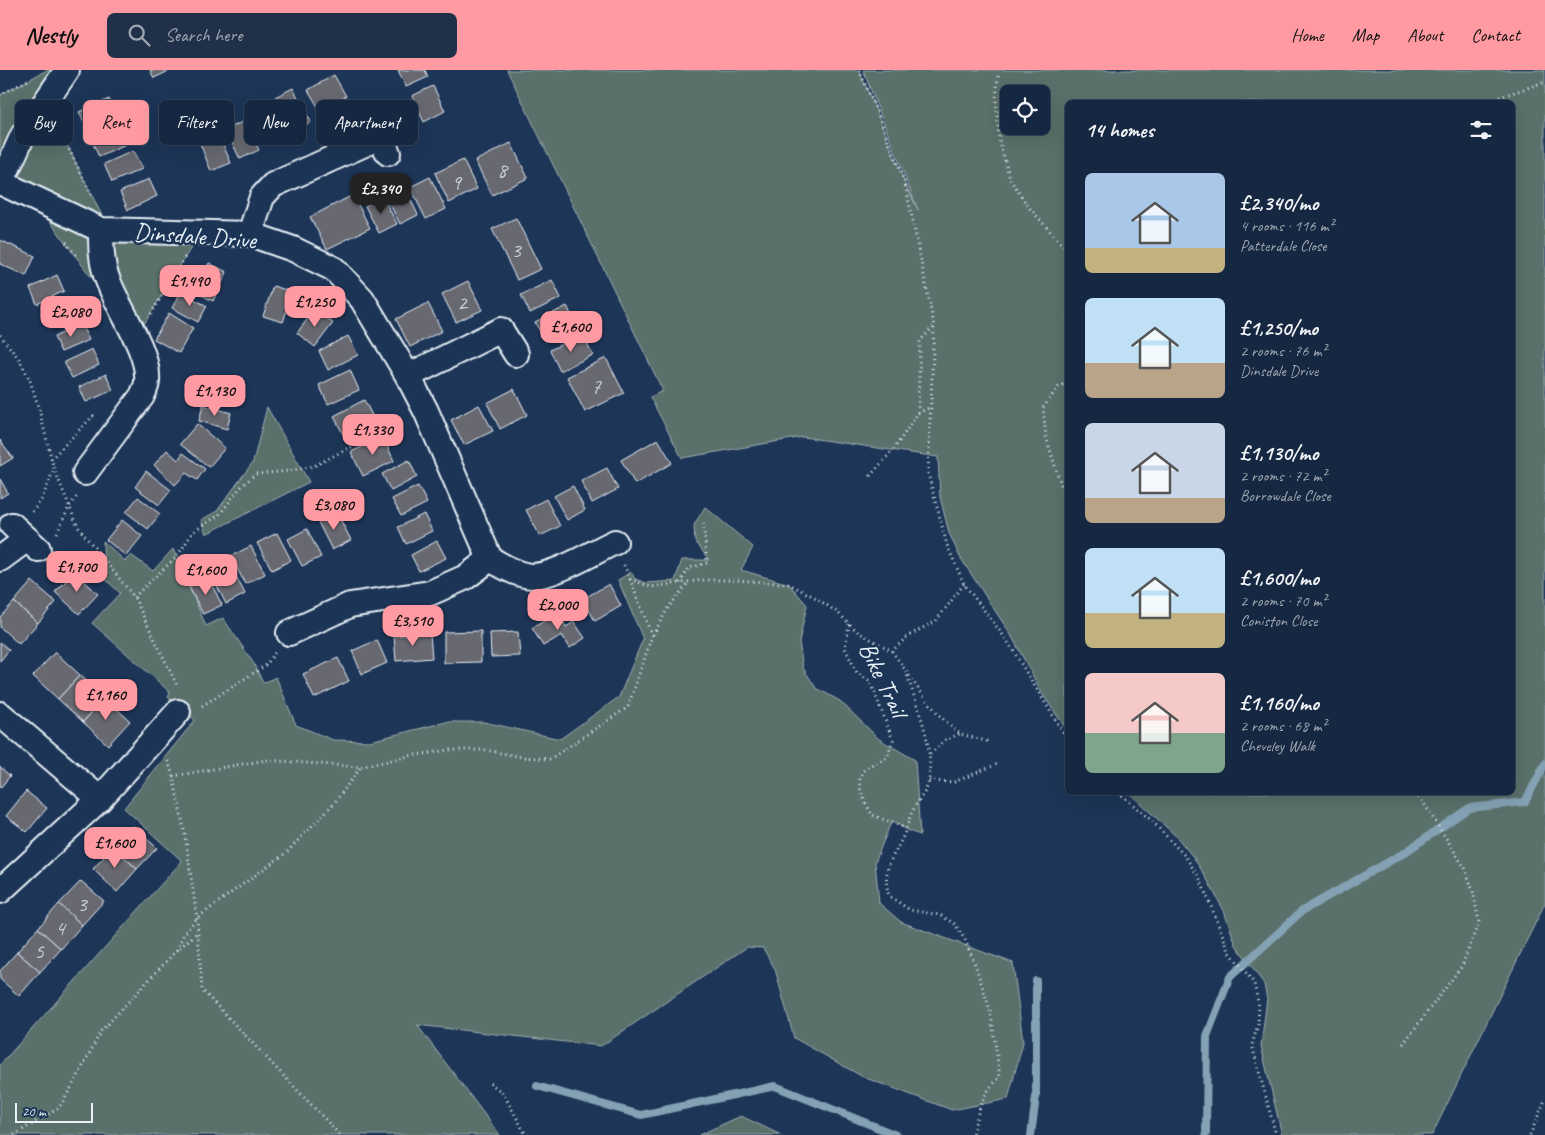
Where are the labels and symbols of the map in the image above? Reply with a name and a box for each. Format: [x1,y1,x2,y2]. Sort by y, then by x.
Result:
house number: 8 [497,156,509,184]
house number: 9 [451,168,463,196]
pin: £2,340 [340,172,422,215]
street label: Dinsdale Drive [133,216,259,256]
house number: 3 [511,236,523,264]
pin: £1,490 [149,264,231,307]
pin: £1,250 [274,286,356,328]
house number: 2 [457,289,469,317]
pin: £2,080 [30,296,112,338]
pin: £1,600 [530,310,612,353]
house number: 7 [591,372,602,400]
pin: £1,130 [174,374,256,417]
pin: £1,330 [332,414,414,456]
pin: £3,080 [293,488,375,531]
pin: £1,700 [36,550,118,593]
pin: £1,600 [165,554,247,596]
pin: £2,000 [517,588,599,631]
pin: £3,510 [372,604,454,647]
street label: Bike Trail [851,637,917,727]
pin: £1,160 [65,678,147,721]
pin: £1,600 [74,826,156,869]
house number: 3 [77,890,89,918]
house number: 4 [55,914,67,942]
house number: 5 [34,937,45,965]
scale bar [15,1100,92,1123]

